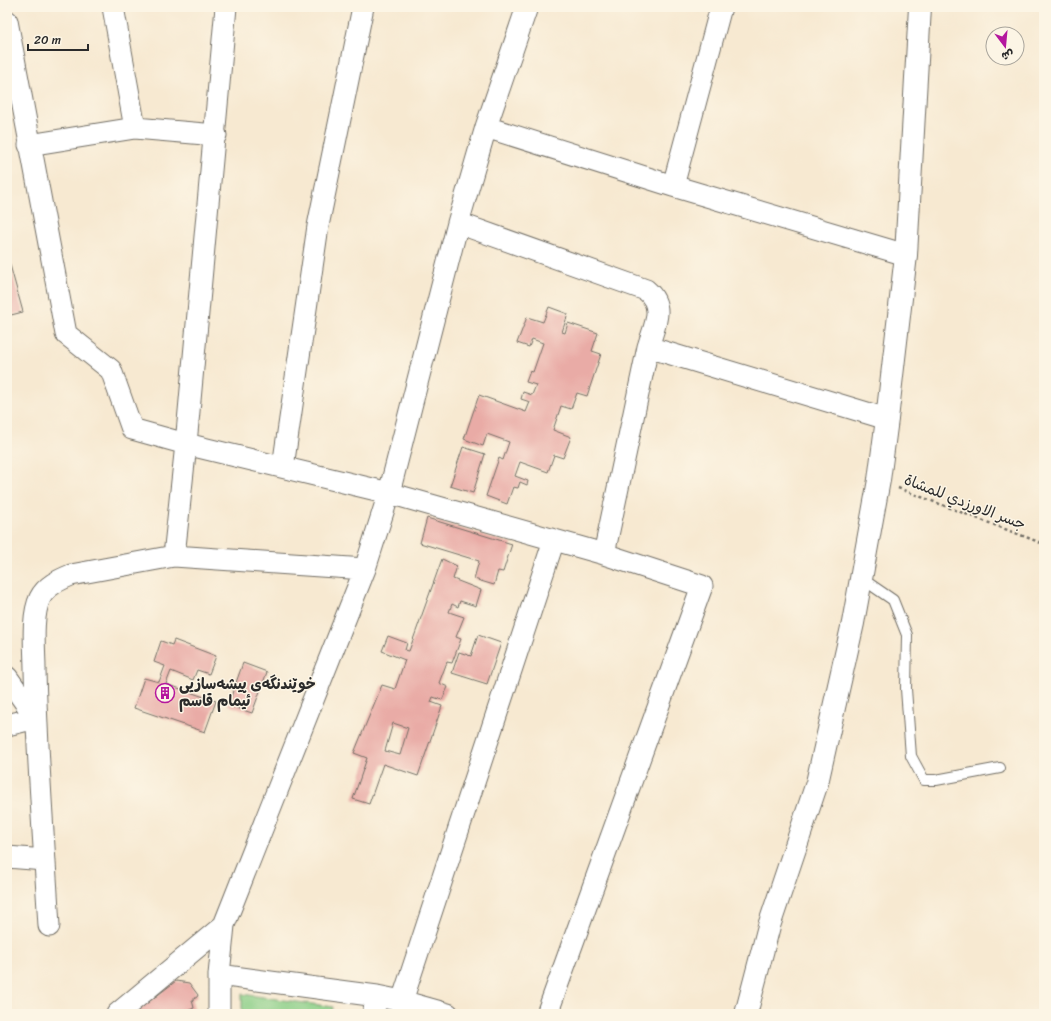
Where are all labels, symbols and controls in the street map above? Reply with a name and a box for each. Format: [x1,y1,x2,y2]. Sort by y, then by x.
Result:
scale bar [28,26,88,52]
north arrow [985,26,1025,66]
text: 20 m [34,29,61,51]
text: ش [999,44,1016,66]
street label: جسر الاورزدي للمشاة [900,467,1030,537]
place label: خوێندنگەی پیشەسازیی ئیمام قاسم [179,671,316,714]
building icon: خوێندنگەی پیشەسازیی ئیمام قاسم [154,682,176,704]

